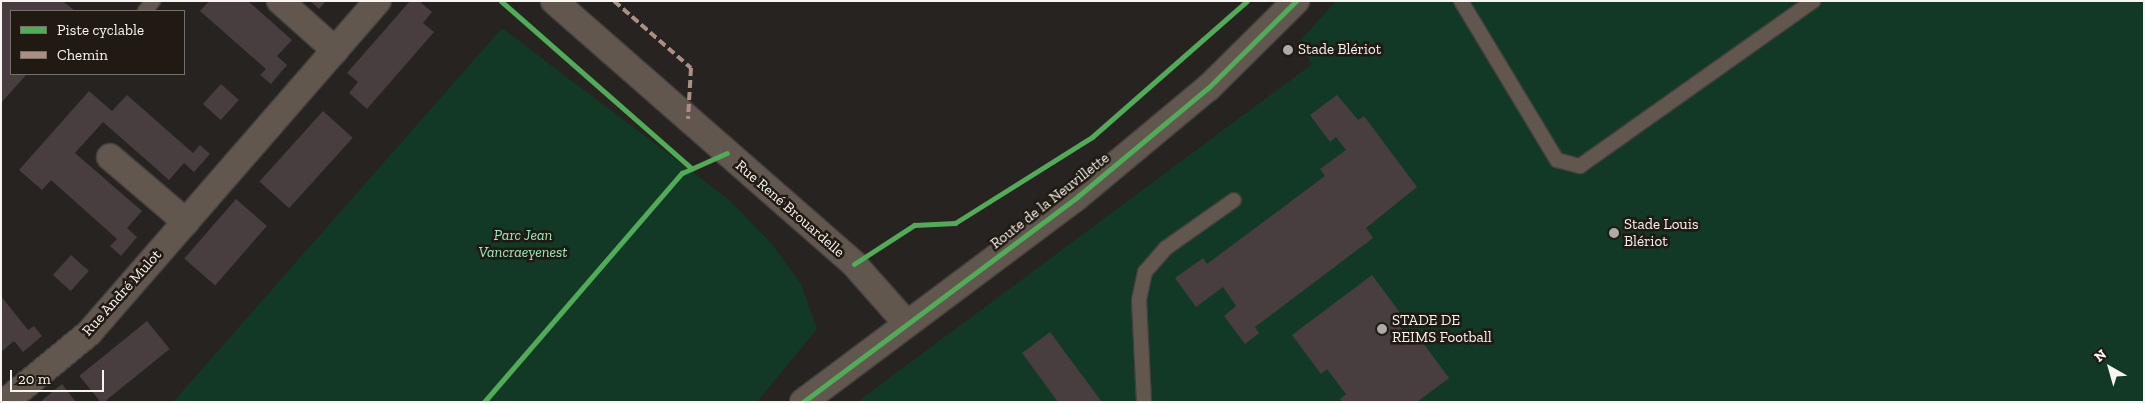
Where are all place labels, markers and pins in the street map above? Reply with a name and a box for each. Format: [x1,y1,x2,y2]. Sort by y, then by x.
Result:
place label: Stade Blériot [1298,41,1381,59]
marker: Stade Blériot [1282,44,1294,56]
place label: Stade Louis Blériot [1624,215,1699,250]
marker: Stade Louis Blériot [1608,227,1620,239]
place label: STADE DE REIMS Football [1392,311,1492,346]
marker: STADE DE REIMS Football [1376,323,1388,335]

